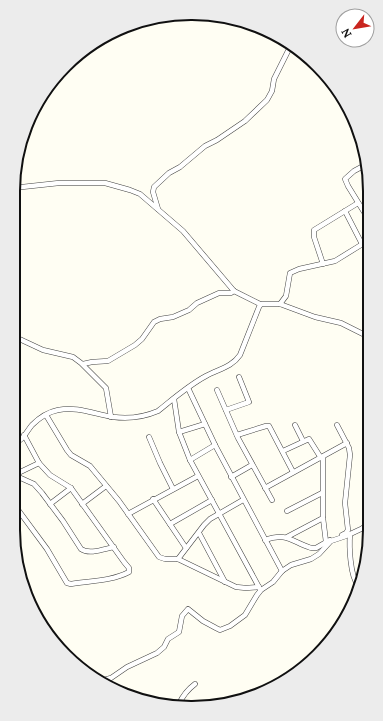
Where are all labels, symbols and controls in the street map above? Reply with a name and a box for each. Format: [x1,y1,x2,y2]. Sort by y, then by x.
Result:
north arrow [335,8,375,48]
text: N [338,25,355,40]

